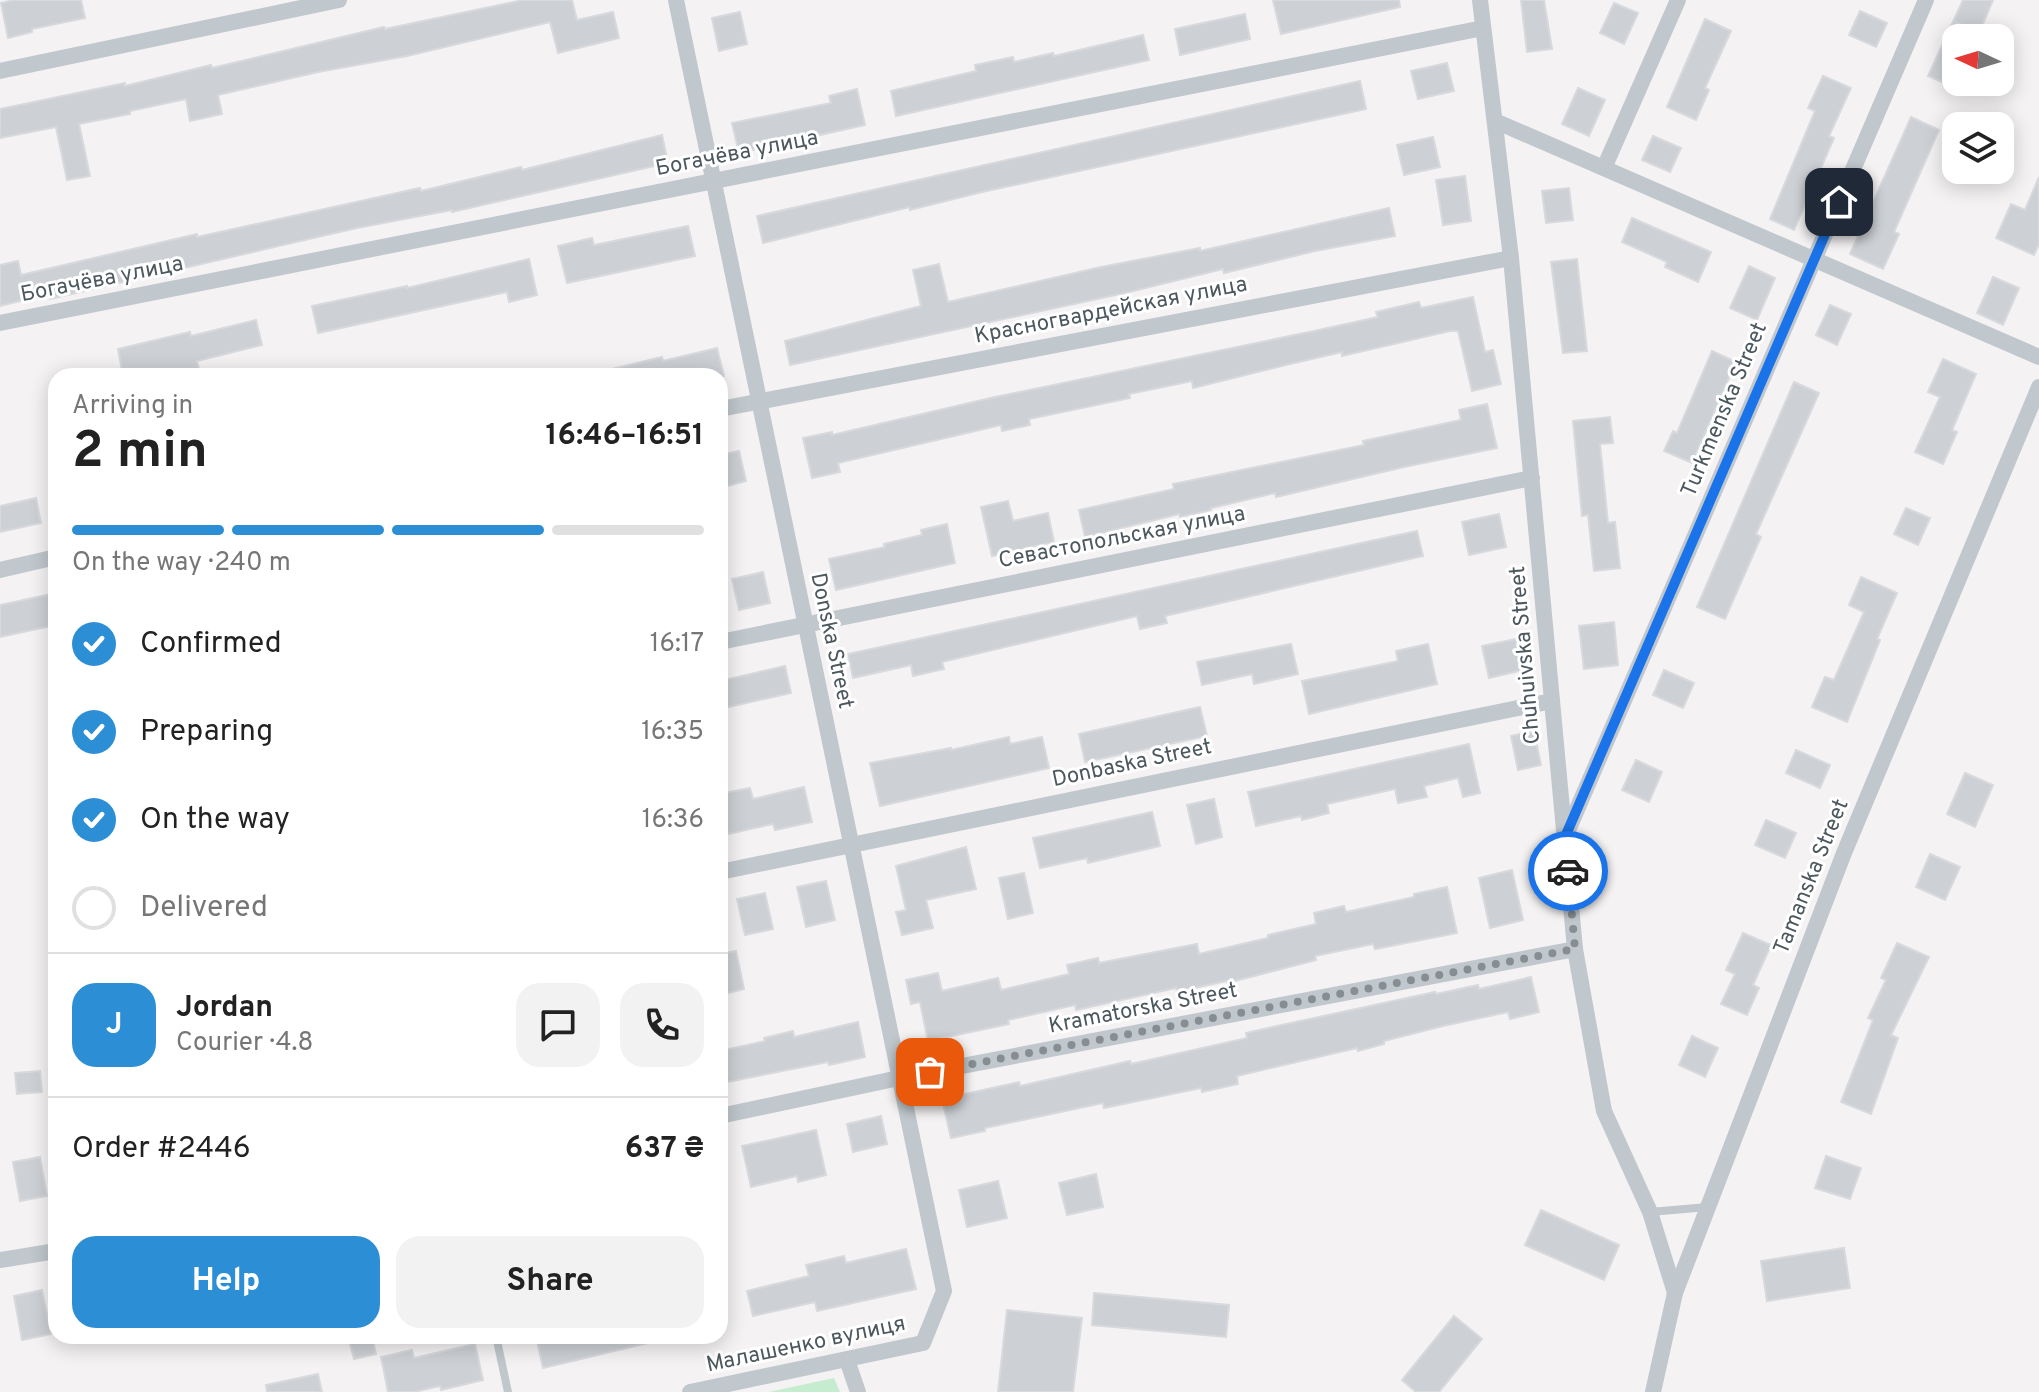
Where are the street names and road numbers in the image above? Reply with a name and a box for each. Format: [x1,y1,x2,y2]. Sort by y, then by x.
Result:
street label: Богачёва улица [653,125,821,183]
street label: Богачёва улица [18,251,186,309]
street label: Красногвардейская улица [972,271,1250,351]
street label: Turkmenska Street [1676,319,1774,501]
street label: Севастопольская улица [996,501,1248,575]
street label: Chuhuivska Street [1505,565,1547,745]
street label: Donska Street [803,571,859,711]
street label: Donbaska Street [1050,734,1214,794]
street label: Tamanska Street [1769,795,1855,959]
street label: Kramatorska Street [1046,977,1240,1041]
street label: Малашенко вулиця [704,1311,908,1379]

